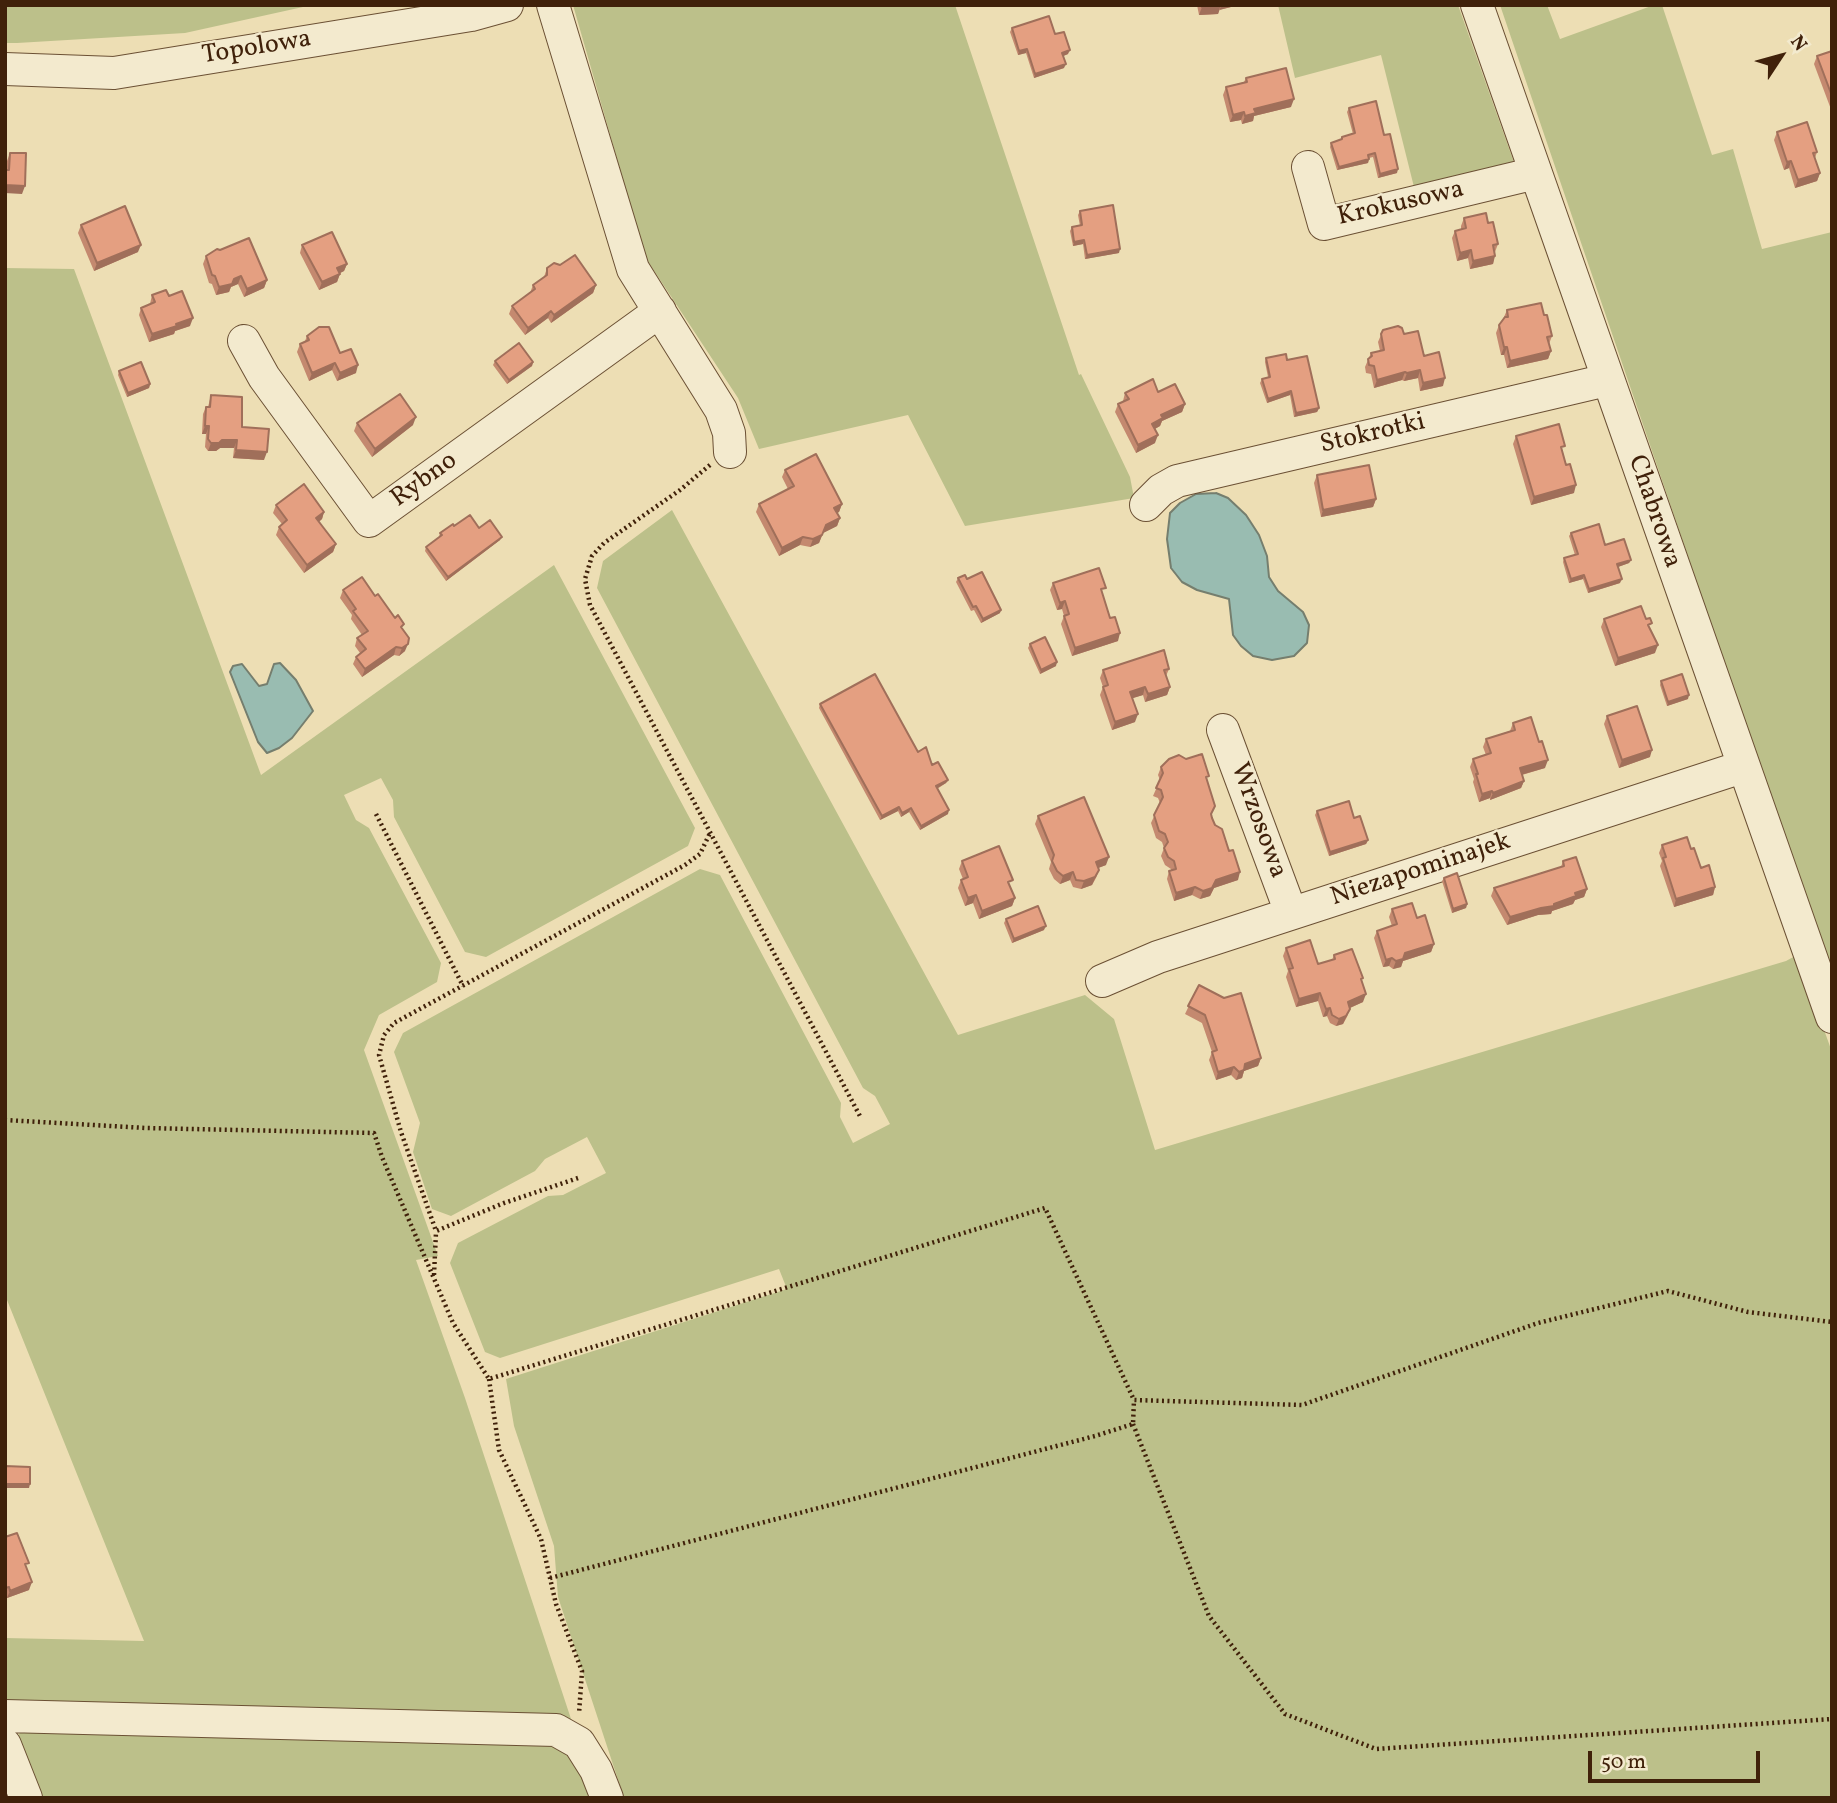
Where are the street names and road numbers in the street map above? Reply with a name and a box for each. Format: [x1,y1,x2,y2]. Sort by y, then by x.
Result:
street label: Topolowa [200,25,314,73]
street label: Krokusowa [1335,175,1467,235]
street label: Stokrotki [1317,408,1429,462]
street label: Rybno [386,447,464,515]
street label: Chabrowa [1619,452,1687,572]
street label: Wrzosowa [1222,759,1292,883]
street label: Niezapominajek [1327,827,1515,915]

